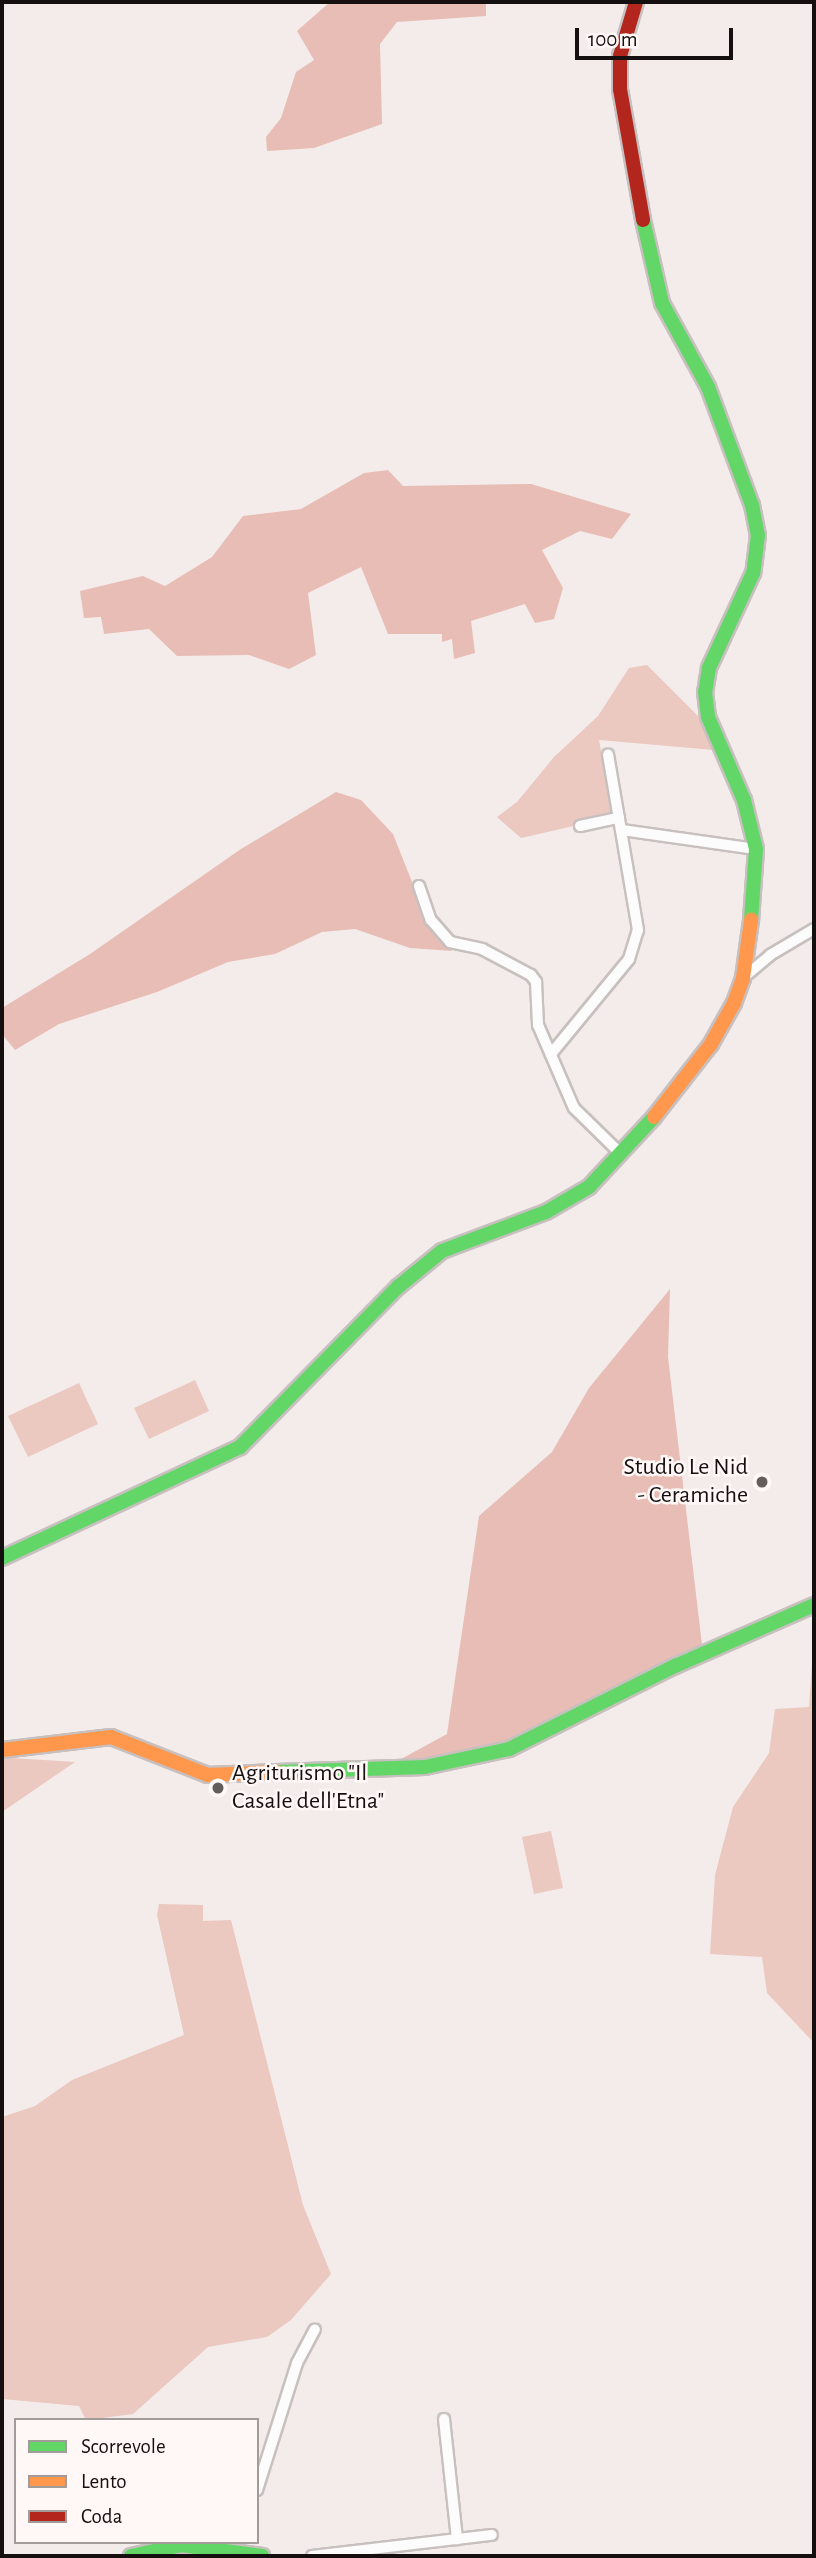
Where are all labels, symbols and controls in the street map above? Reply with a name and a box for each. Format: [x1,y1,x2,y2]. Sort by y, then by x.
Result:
scale bar [578,14,736,58]
text: 100 m [588,29,638,50]
place label: Studio Le Nid - Ceramiche [624,1454,748,1510]
marker: Studio Le Nid - Ceramiche [754,1474,770,1490]
place label: Agriturismo "Il Casale dell'Etna" [232,1760,384,1816]
marker: Agriturismo "Il Casale dell'Etna" [210,1780,226,1796]
legend [14,2418,259,2544]
text: Scorrevole [81,2436,166,2457]
text: Lento [81,2471,127,2492]
text: Coda [81,2506,122,2527]

